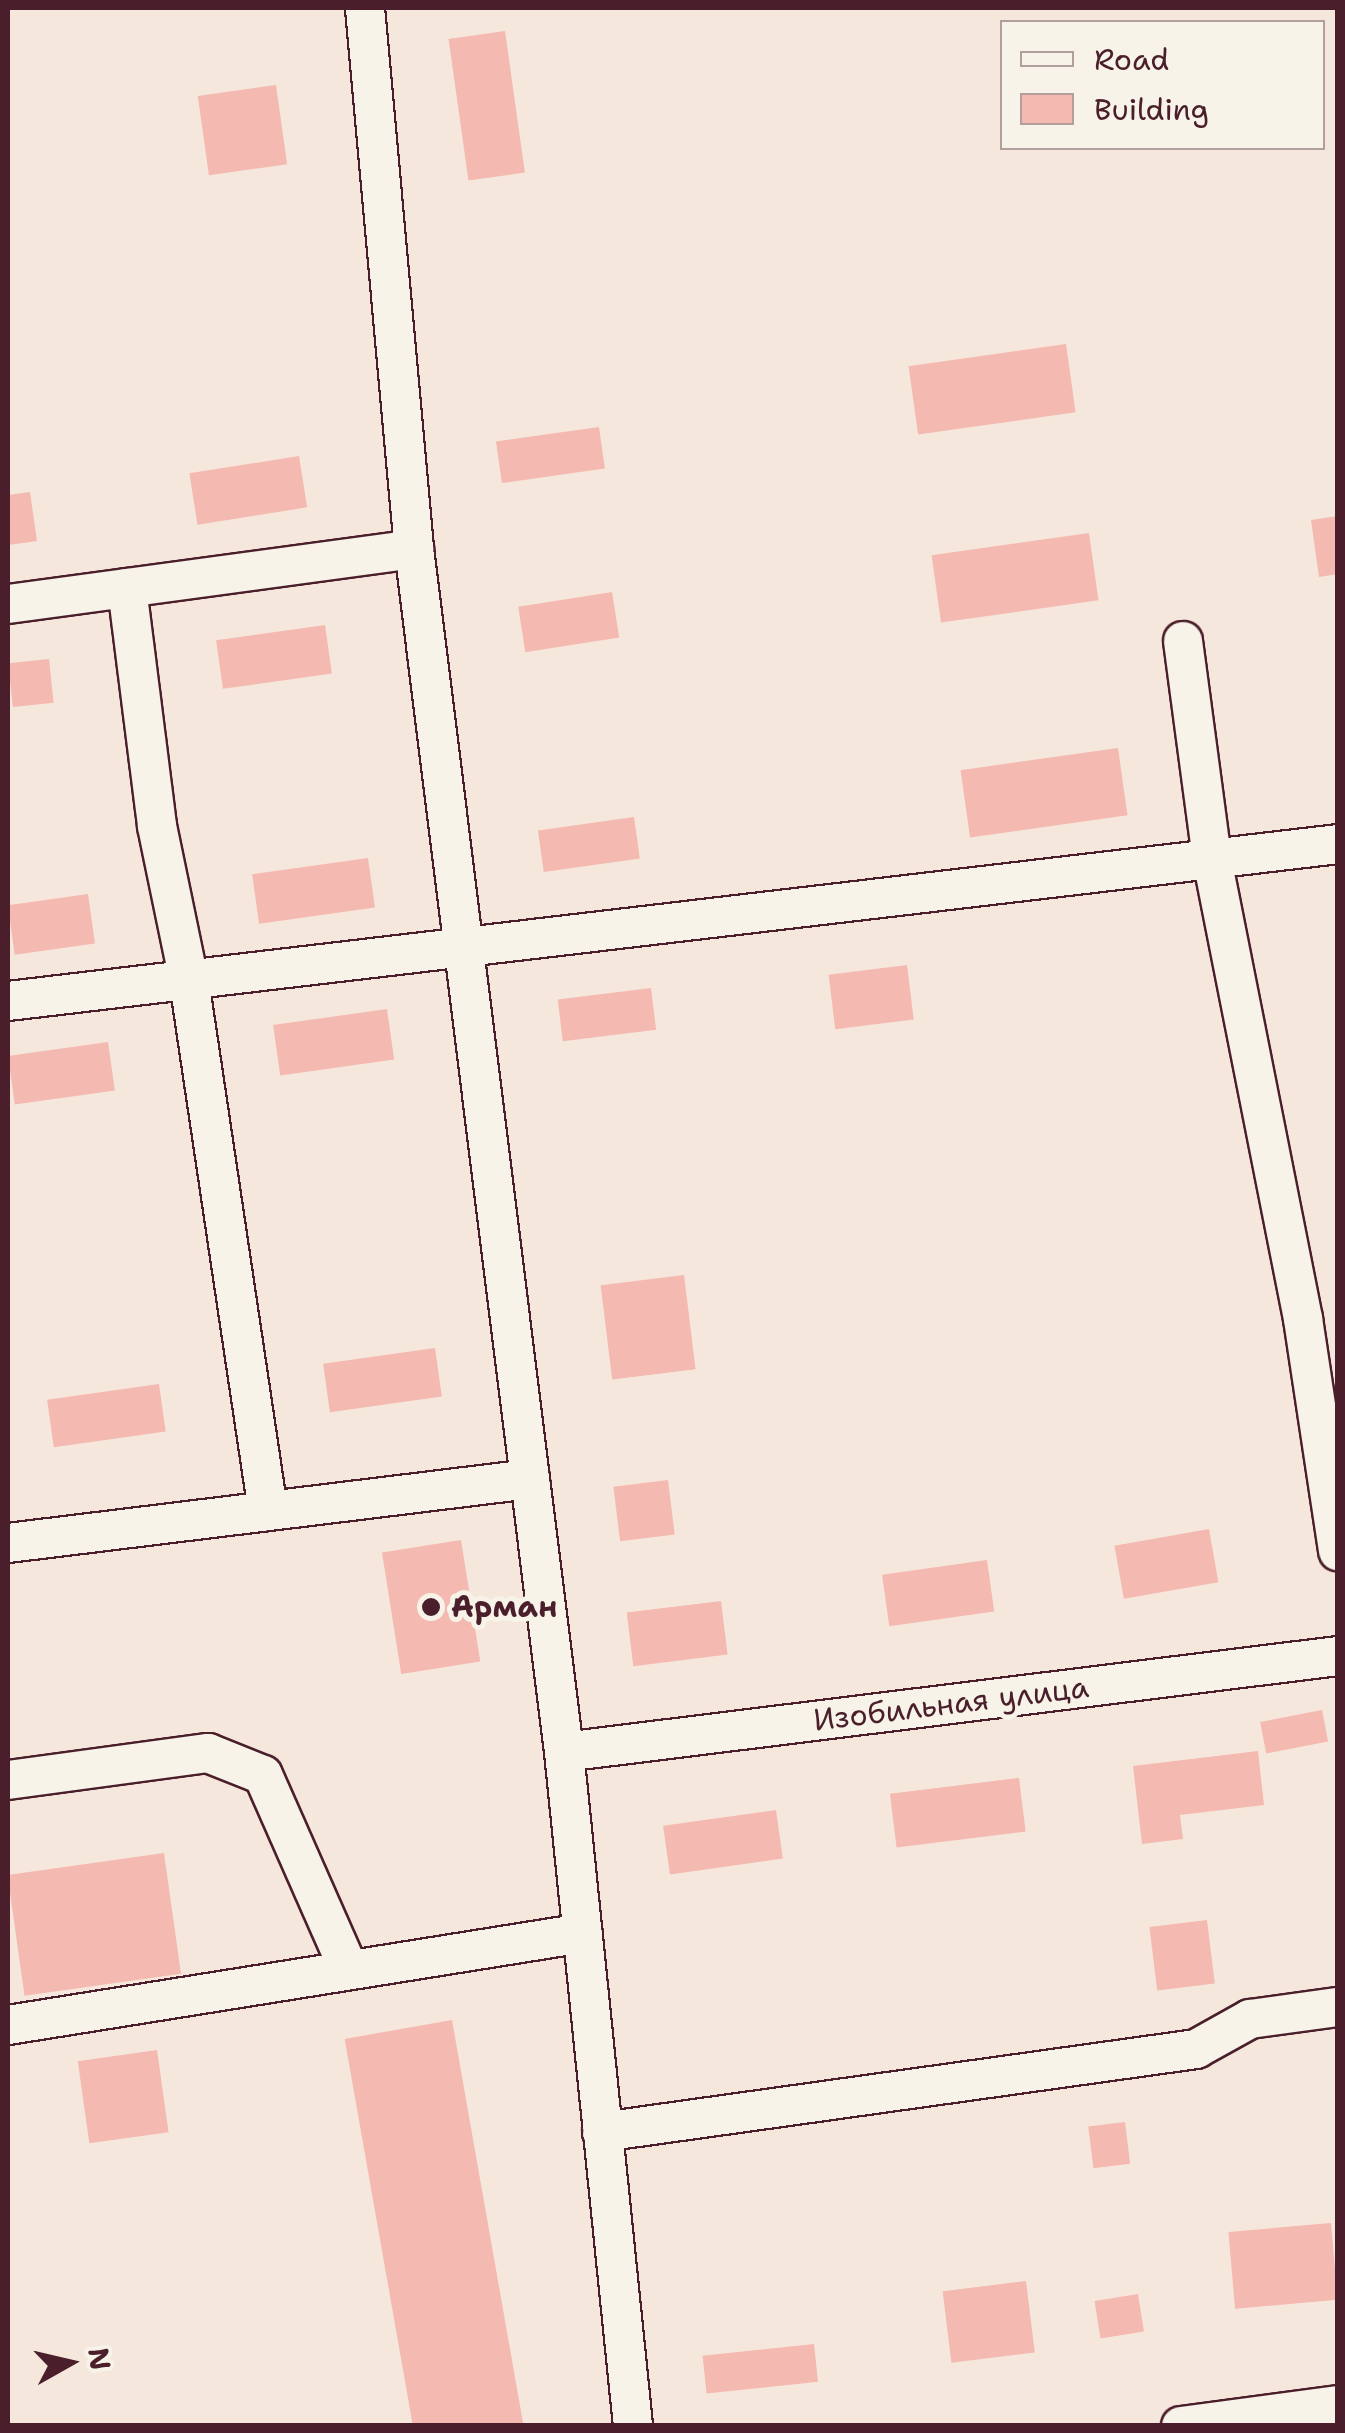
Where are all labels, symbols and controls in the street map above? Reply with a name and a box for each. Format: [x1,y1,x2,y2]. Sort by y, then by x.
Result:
legend [1000,20,1325,150]
text: Road [1094,39,1169,80]
text: Building [1094,89,1209,130]
place label: Арман [451,1589,557,1625]
marker: Арман [420,1596,442,1618]
street label: Изобильная улица [811,1669,1091,1739]
north arrow [20,2313,120,2413]
text: N [79,2345,120,2372]

